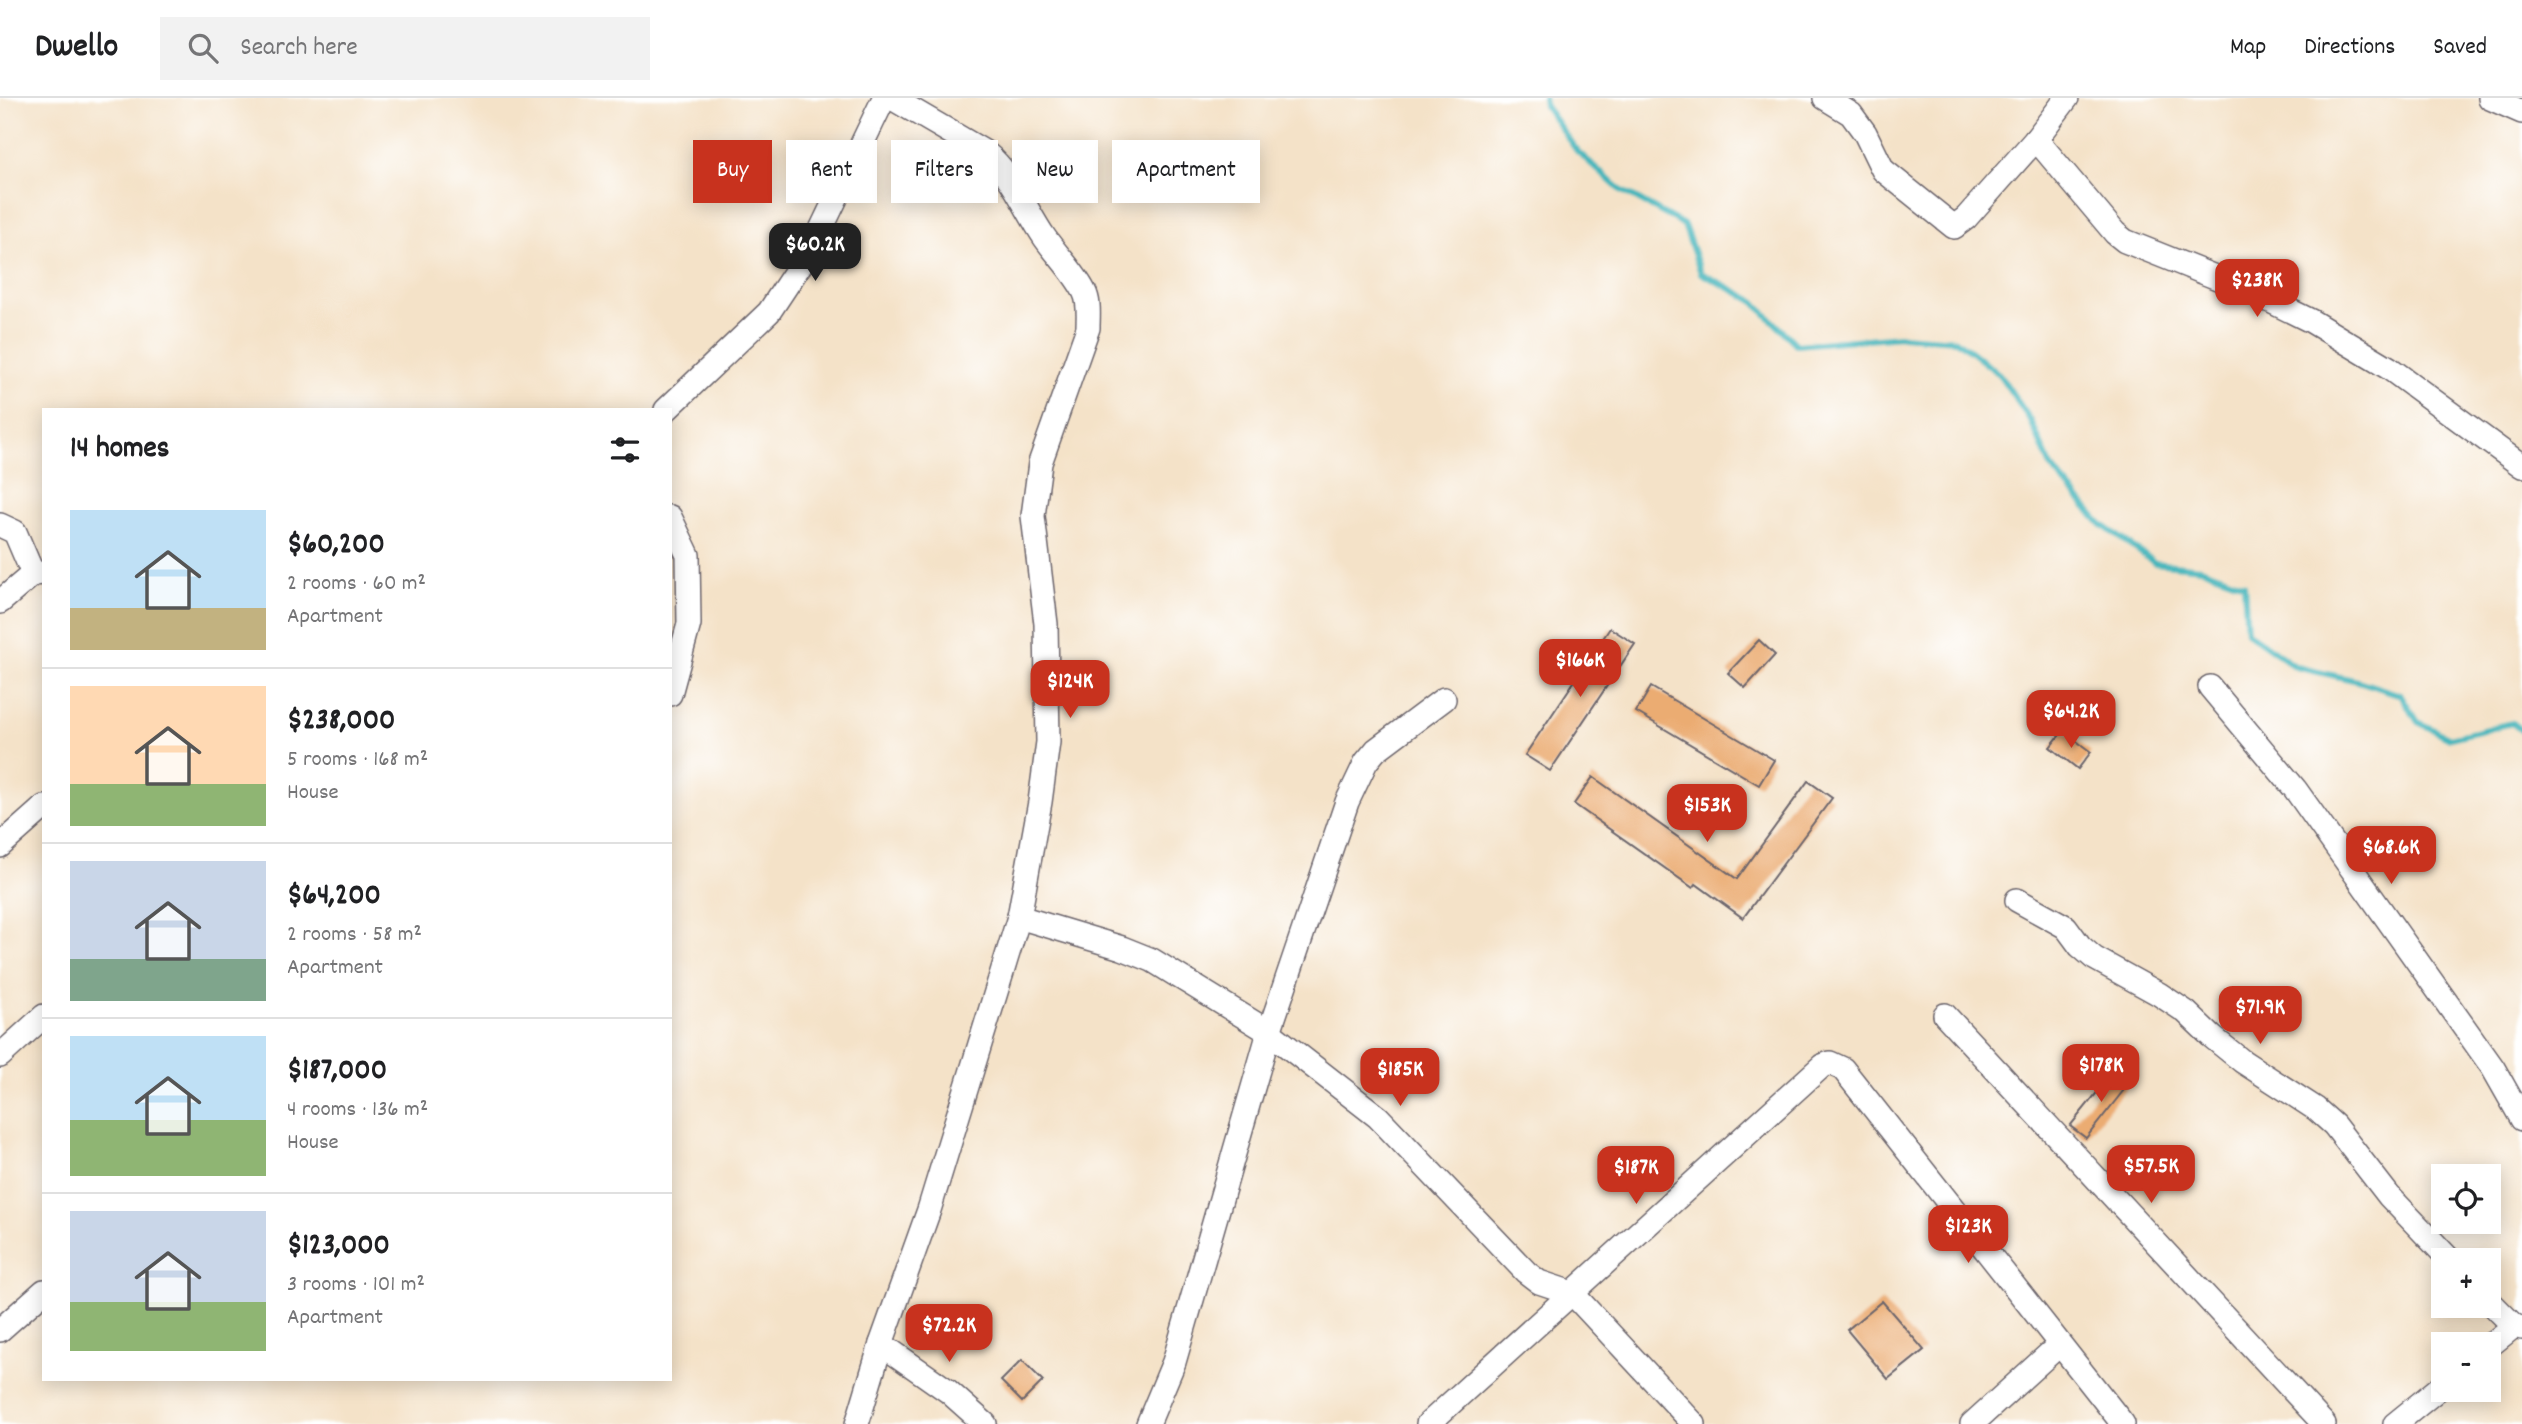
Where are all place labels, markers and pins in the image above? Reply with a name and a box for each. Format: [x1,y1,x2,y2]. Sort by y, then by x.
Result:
pin: $60.2K [758,223,872,283]
pin: $238K [2208,260,2306,319]
pin: $166K [1531,640,1629,699]
pin: $124K [1021,660,1119,720]
pin: $64.2K [2014,690,2128,750]
pin: $153K [1658,784,1756,844]
pin: $68.6K [2334,826,2448,886]
pin: $71.9K [2203,986,2317,1046]
pin: $178K [2052,1044,2150,1104]
pin: $185K [1351,1048,1449,1108]
pin: $187K [1587,1146,1685,1206]
pin: $57.5K [2094,1146,2208,1205]
pin: $123K [1919,1206,2017,1265]
pin: $72.2K [892,1304,1006,1364]

